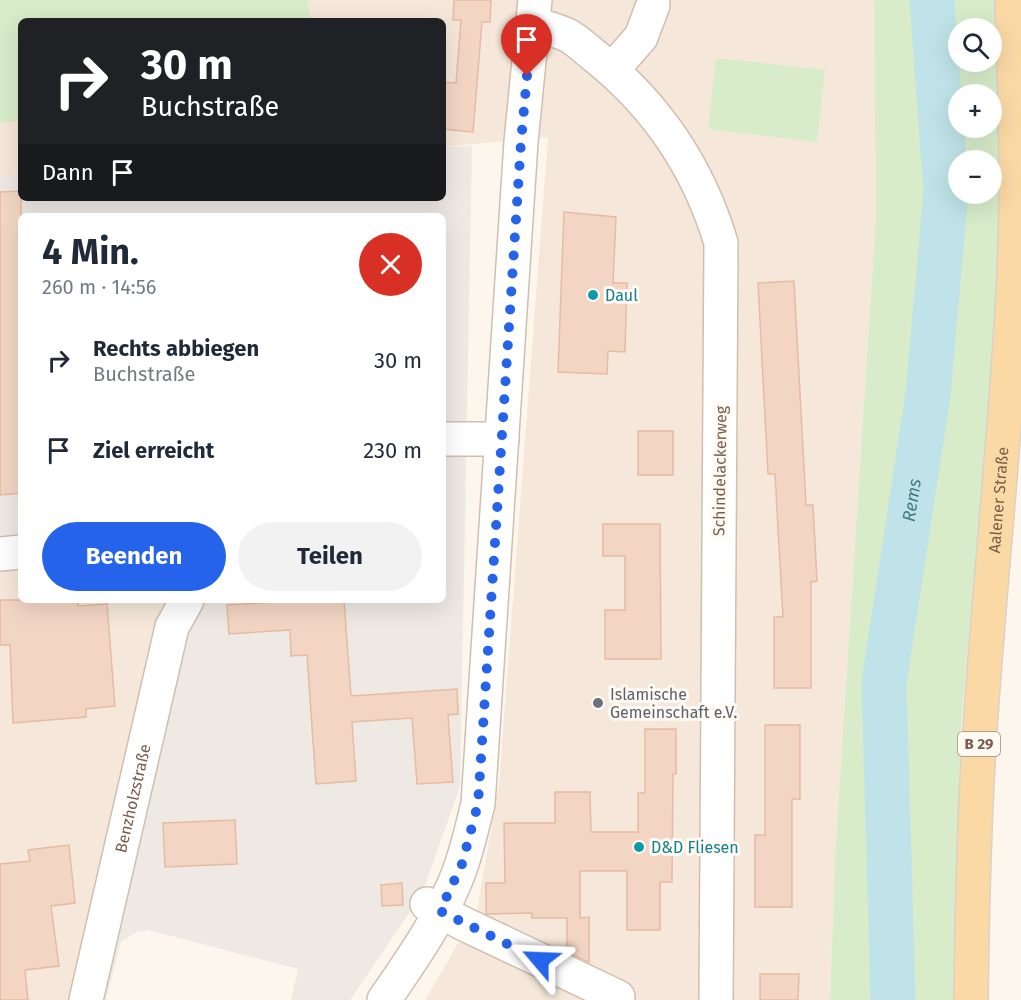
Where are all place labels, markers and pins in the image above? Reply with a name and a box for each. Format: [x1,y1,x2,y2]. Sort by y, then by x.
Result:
pin [501,14,552,76]
place label: Daul [605,286,638,305]
marker: Daul [586,288,600,302]
place label: Islamische Gemeinschaft e.V. [610,685,737,722]
marker: Islamische Gemeinschaft e.V. [591,696,605,710]
place label: D&D Fliesen [651,838,739,857]
marker: D&D Fliesen [632,840,646,854]

